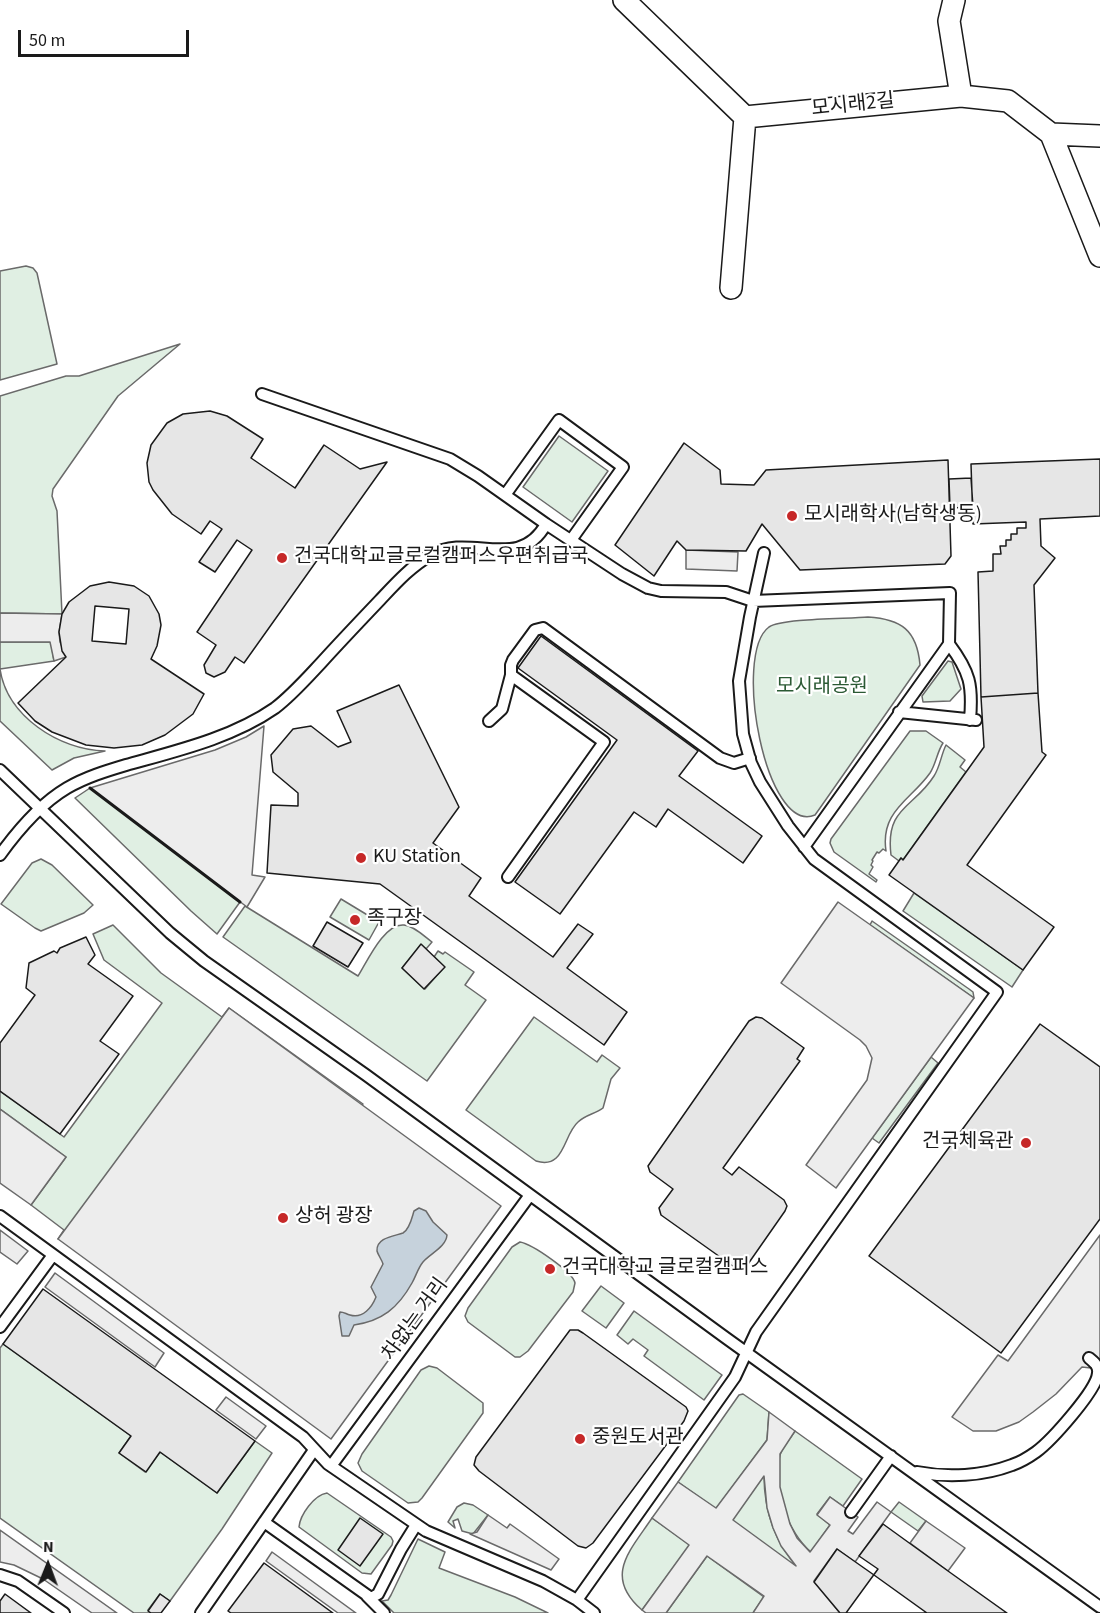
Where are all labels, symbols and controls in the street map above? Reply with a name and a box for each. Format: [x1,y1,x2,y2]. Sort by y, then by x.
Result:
scale bar [21,18,192,56]
text: 50 m [29,28,65,53]
street label: 모시래2길 [810,90,896,122]
place label: 모시래학사(남학생동) [804,504,982,528]
marker: 모시래학사(남학생동) [785,509,799,523]
place label: 건국대학교글로컬캠퍼스우편취급국 [294,546,588,570]
marker: 건국대학교글로컬캠퍼스우편취급국 [275,551,289,565]
park label: 모시래공원 [776,676,868,700]
place label: KU Station [373,846,461,870]
marker: KU Station [354,851,368,865]
place label: 족구장 [367,908,422,932]
marker: 족구장 [348,913,362,927]
place label: 건국체육관 [922,1131,1014,1155]
marker: 건국체육관 [1019,1136,1033,1150]
place label: 상허 광장 [295,1206,373,1230]
marker: 상허 광장 [276,1211,290,1225]
place label: 건국대학교 글로컬캠퍼스 [562,1257,768,1281]
marker: 건국대학교 글로컬캠퍼스 [543,1262,557,1276]
street label: 차없는 거리 [378,1274,454,1366]
place label: 중원도서관 [592,1427,684,1451]
marker: 중원도서관 [573,1432,587,1446]
north arrow [18,1535,78,1595]
text: N [43,1536,54,1558]

